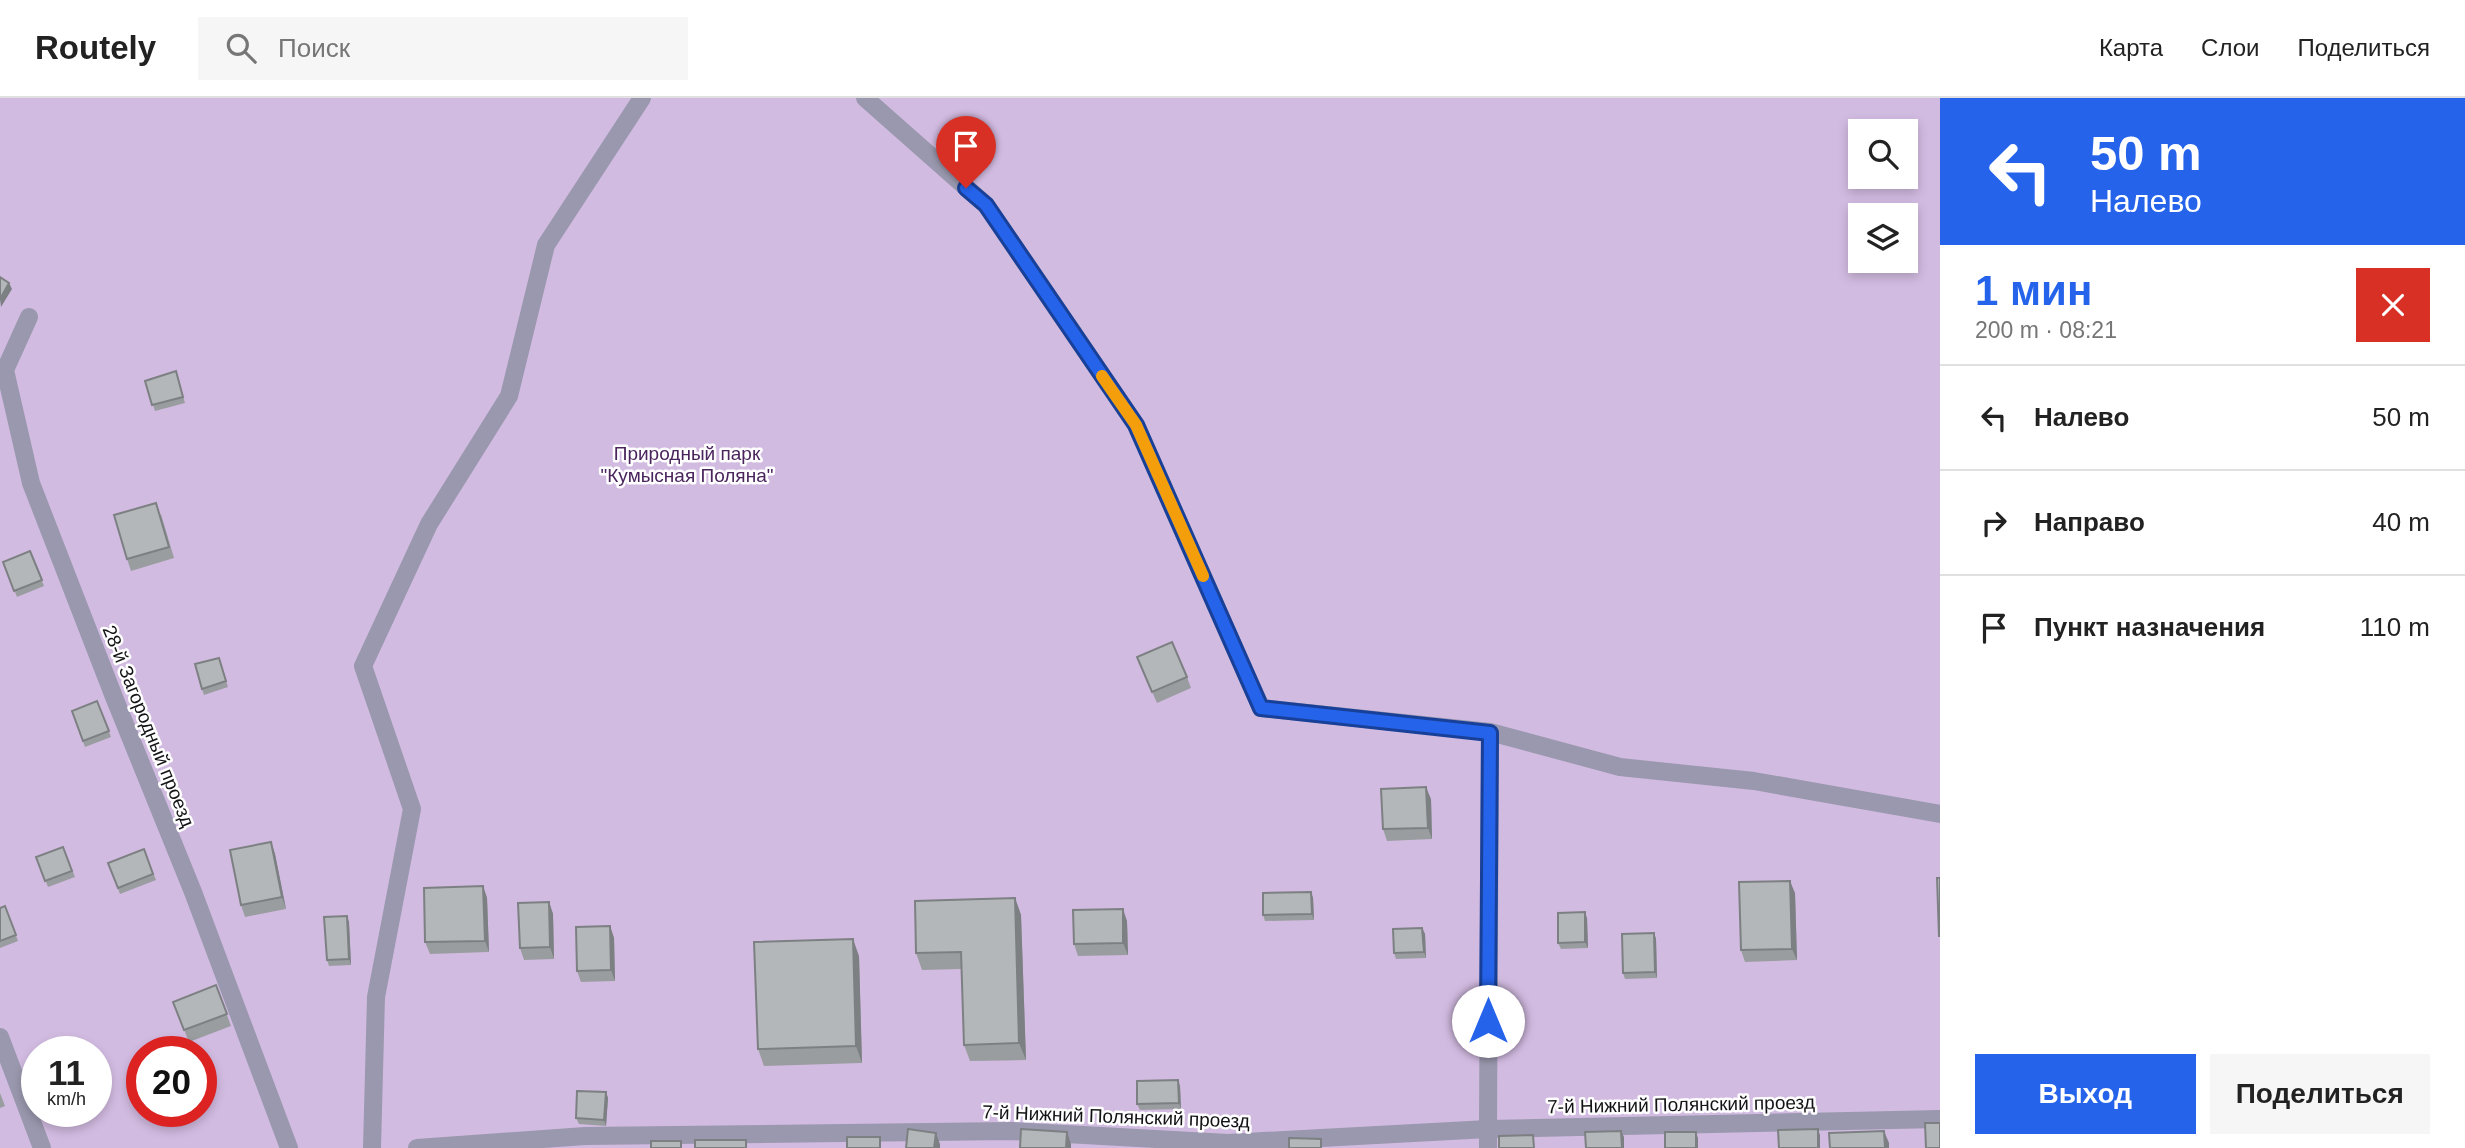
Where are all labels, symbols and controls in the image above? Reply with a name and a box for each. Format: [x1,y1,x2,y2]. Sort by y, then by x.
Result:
search box [198,17,688,80]
text: Routely [35,29,156,66]
icon: search [222,29,260,67]
text: Поиск [278,33,350,63]
text: Карта [2099,34,2163,61]
text: Слои [2201,34,2259,61]
text: Поделиться [2297,34,2430,61]
pin [936,116,996,188]
map controls [1848,119,1918,273]
button: search [1848,119,1918,189]
icon: left [1975,126,2066,217]
text: 50 m [2090,126,2202,180]
icon: arrive [947,127,985,165]
text: Налево [2090,183,2202,219]
button: layers [1848,203,1918,273]
text: 1 мин [1975,267,2092,314]
button: close [2356,268,2430,342]
text: 200 m · 08:21 [1975,317,2117,343]
icon: left [1975,399,2013,437]
text: Налево [2034,402,2129,432]
text: 50 m [2372,402,2430,432]
park label: Природный парк "Кумысная Поляна" [601,443,773,486]
icon: right [1975,504,2013,542]
text: Направо [2034,507,2145,537]
text: 40 m [2372,507,2430,537]
icon: arrive [1975,609,2013,647]
text: Пункт назначения [2034,612,2265,642]
text: 110 m [2360,612,2430,642]
street label: 28-й Загородный проезд [98,622,199,830]
position arrow [1451,984,1525,1058]
speed limit sign: 20 [126,1036,217,1127]
text: 11 [48,1053,85,1092]
button: Выход [1975,1054,2196,1134]
button: Поделиться [2210,1054,2430,1134]
text: km/h [47,1089,86,1109]
street label: 7-й Нижний Полянский проезд [1547,1092,1815,1117]
street label: 7-й Нижний Полянский проезд [982,1101,1250,1132]

